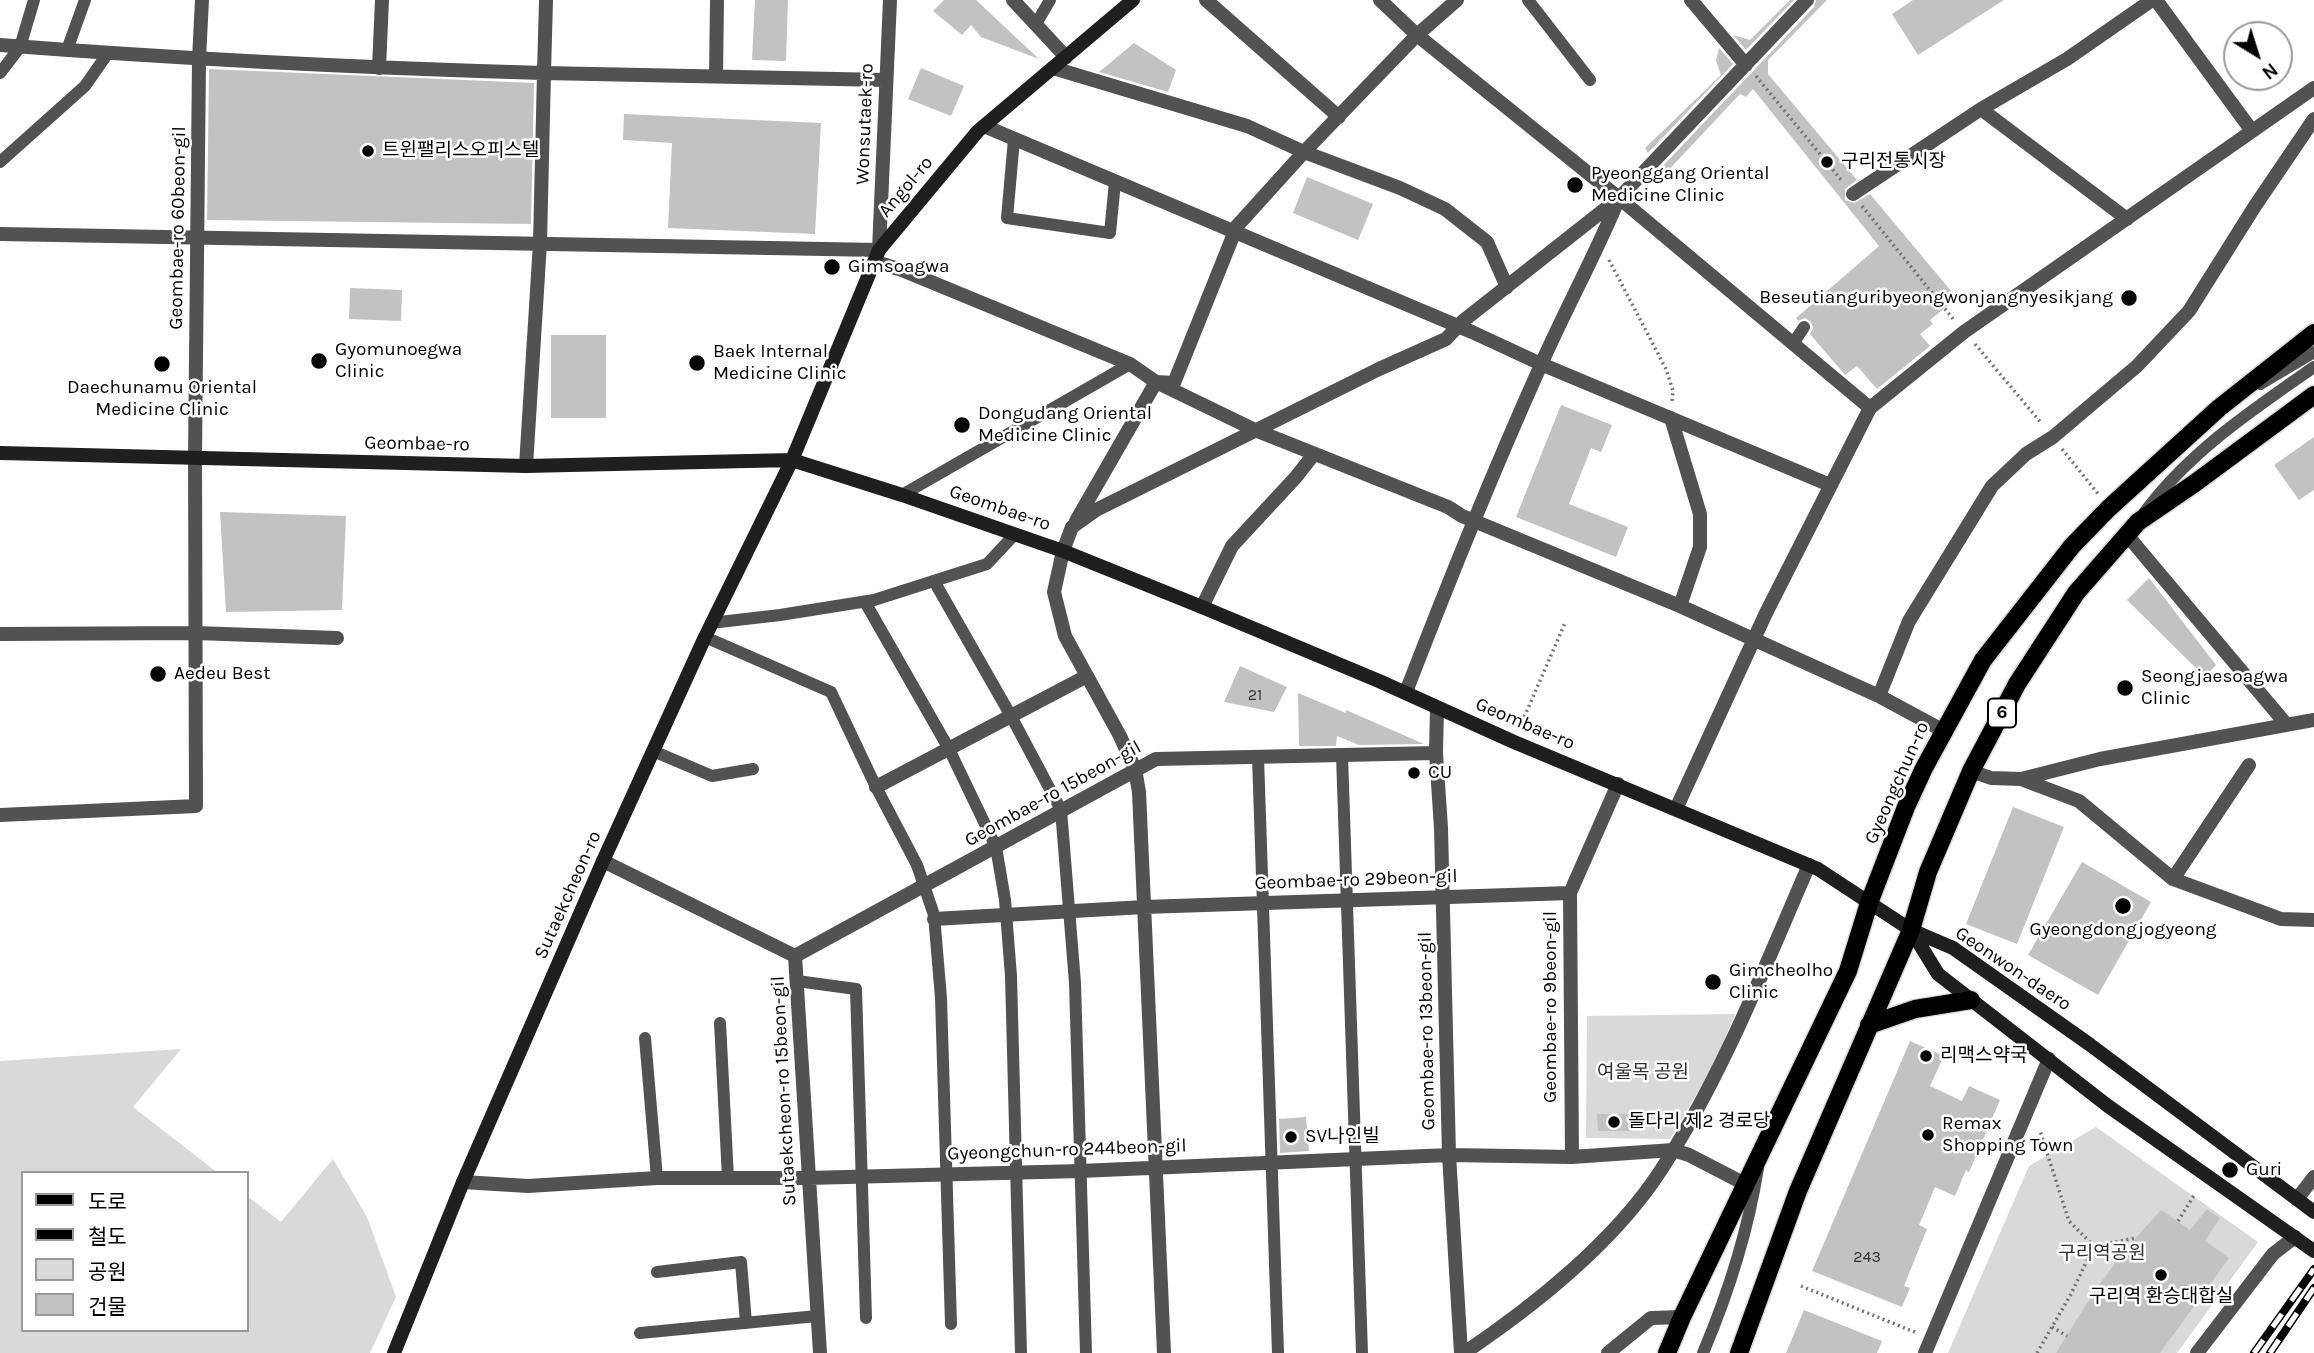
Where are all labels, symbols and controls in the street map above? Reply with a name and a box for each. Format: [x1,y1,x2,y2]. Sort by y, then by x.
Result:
north arrow [2223,21,2293,91]
text: N [2258,58,2282,84]
street label: Wonsutaek-ro [851,63,879,185]
street label: Geombae-ro 60beon-gil [165,126,191,330]
place label: 트윈팰리스오피스텔 [382,140,539,162]
marker: 트윈팰리스오피스텔 [360,143,376,159]
place label: 구리전통시장 [1841,151,1946,173]
street label: Angol-ro [874,152,938,222]
marker: 구리전통시장 [1819,154,1835,170]
place label: Pyeonggang Oriental Medicine Clinic [1591,163,1770,207]
marker: Pyeonggang Oriental Medicine Clinic [1565,175,1585,195]
place label: Gimsoagwa [848,256,949,278]
marker: Gimsoagwa [822,257,842,277]
place label: Beseutianguribyeongwonjangnyesikjang [1759,287,2113,309]
marker: Beseutianguribyeongwonjangnyesikjang [2119,288,2139,308]
place label: Gyomunoegwa Clinic [335,339,462,383]
place label: Baek Internal Medicine Clinic [713,341,847,385]
marker: Gyomunoegwa Clinic [309,351,329,371]
marker: Baek Internal Medicine Clinic [687,353,707,373]
marker: Daechunamu Oriental Medicine Clinic [152,354,172,374]
place label: Daechunamu Oriental Medicine Clinic [67,377,257,421]
place label: Dongudang Oriental Medicine Clinic [978,403,1152,447]
marker: Dongudang Oriental Medicine Clinic [952,415,972,435]
street label: Geombae-ro [364,432,470,456]
street label: Geombae-ro [946,480,1054,536]
place label: Aedeu Best [174,663,270,685]
marker: Aedeu Best [148,664,168,684]
place label: Seongjaesoagwa Clinic [2141,666,2288,710]
marker: Seongjaesoagwa Clinic [2115,678,2135,698]
house number: 21 [1248,685,1262,705]
street label: Geombae-ro [1472,693,1578,755]
road number: 6 [1988,698,2016,728]
street label: Gyeongchun-ro [1860,718,1934,848]
street label: Geombae-ro 15beon-gil [961,736,1145,852]
place label: CU [1428,762,1452,784]
marker: CU [1406,765,1422,781]
street label: Sutaekcheon-ro [530,827,606,963]
street label: Geombae-ro 29beon-gil [1254,865,1458,895]
marker: Gyeongdongjogyeong [2113,896,2133,916]
street label: Geombae-ro 9beon-gil [1540,911,1562,1103]
place label: Gyeongdongjogyeong [2029,919,2217,941]
street label: Geonwon-daero [1951,922,2075,1016]
street label: Geombae-ro 13beon-gil [1414,931,1440,1131]
place label: Gimcheolho Clinic [1729,960,1833,1004]
marker: Gimcheolho Clinic [1703,972,1723,992]
street label: Sutaekcheon-ro 15beon-gil [767,975,801,1207]
place label: 리맥스약국 [1940,1045,2027,1067]
marker: 리맥스약국 [1918,1048,1934,1064]
park label: 여울목 공원 [1597,1062,1689,1084]
place label: 돌다리 제2 경로당 [1628,1111,1770,1133]
place label: Remax Shopping Town [1942,1113,2074,1157]
marker: 돌다리 제2 경로당 [1606,1114,1622,1130]
place label: SV나인빌 [1305,1126,1380,1148]
marker: Remax Shopping Town [1920,1127,1936,1143]
marker: SV나인빌 [1283,1129,1299,1145]
street label: Gyeongchun-ro 244beon-gil [947,1134,1187,1166]
place label: Guri [2246,1159,2282,1181]
marker: Guri [2220,1160,2240,1180]
legend [21,1171,248,1332]
text: 도로 [88,1190,127,1214]
text: 철도 [88,1225,127,1249]
park label: 구리역공원 [2058,1243,2146,1265]
house number: 243 [1853,1247,1881,1267]
text: 공원 [88,1260,127,1284]
marker: 구리역 환승대합실 [2153,1267,2169,1283]
place label: 구리역 환승대합실 [2089,1286,2233,1308]
text: 건물 [88,1295,127,1319]

